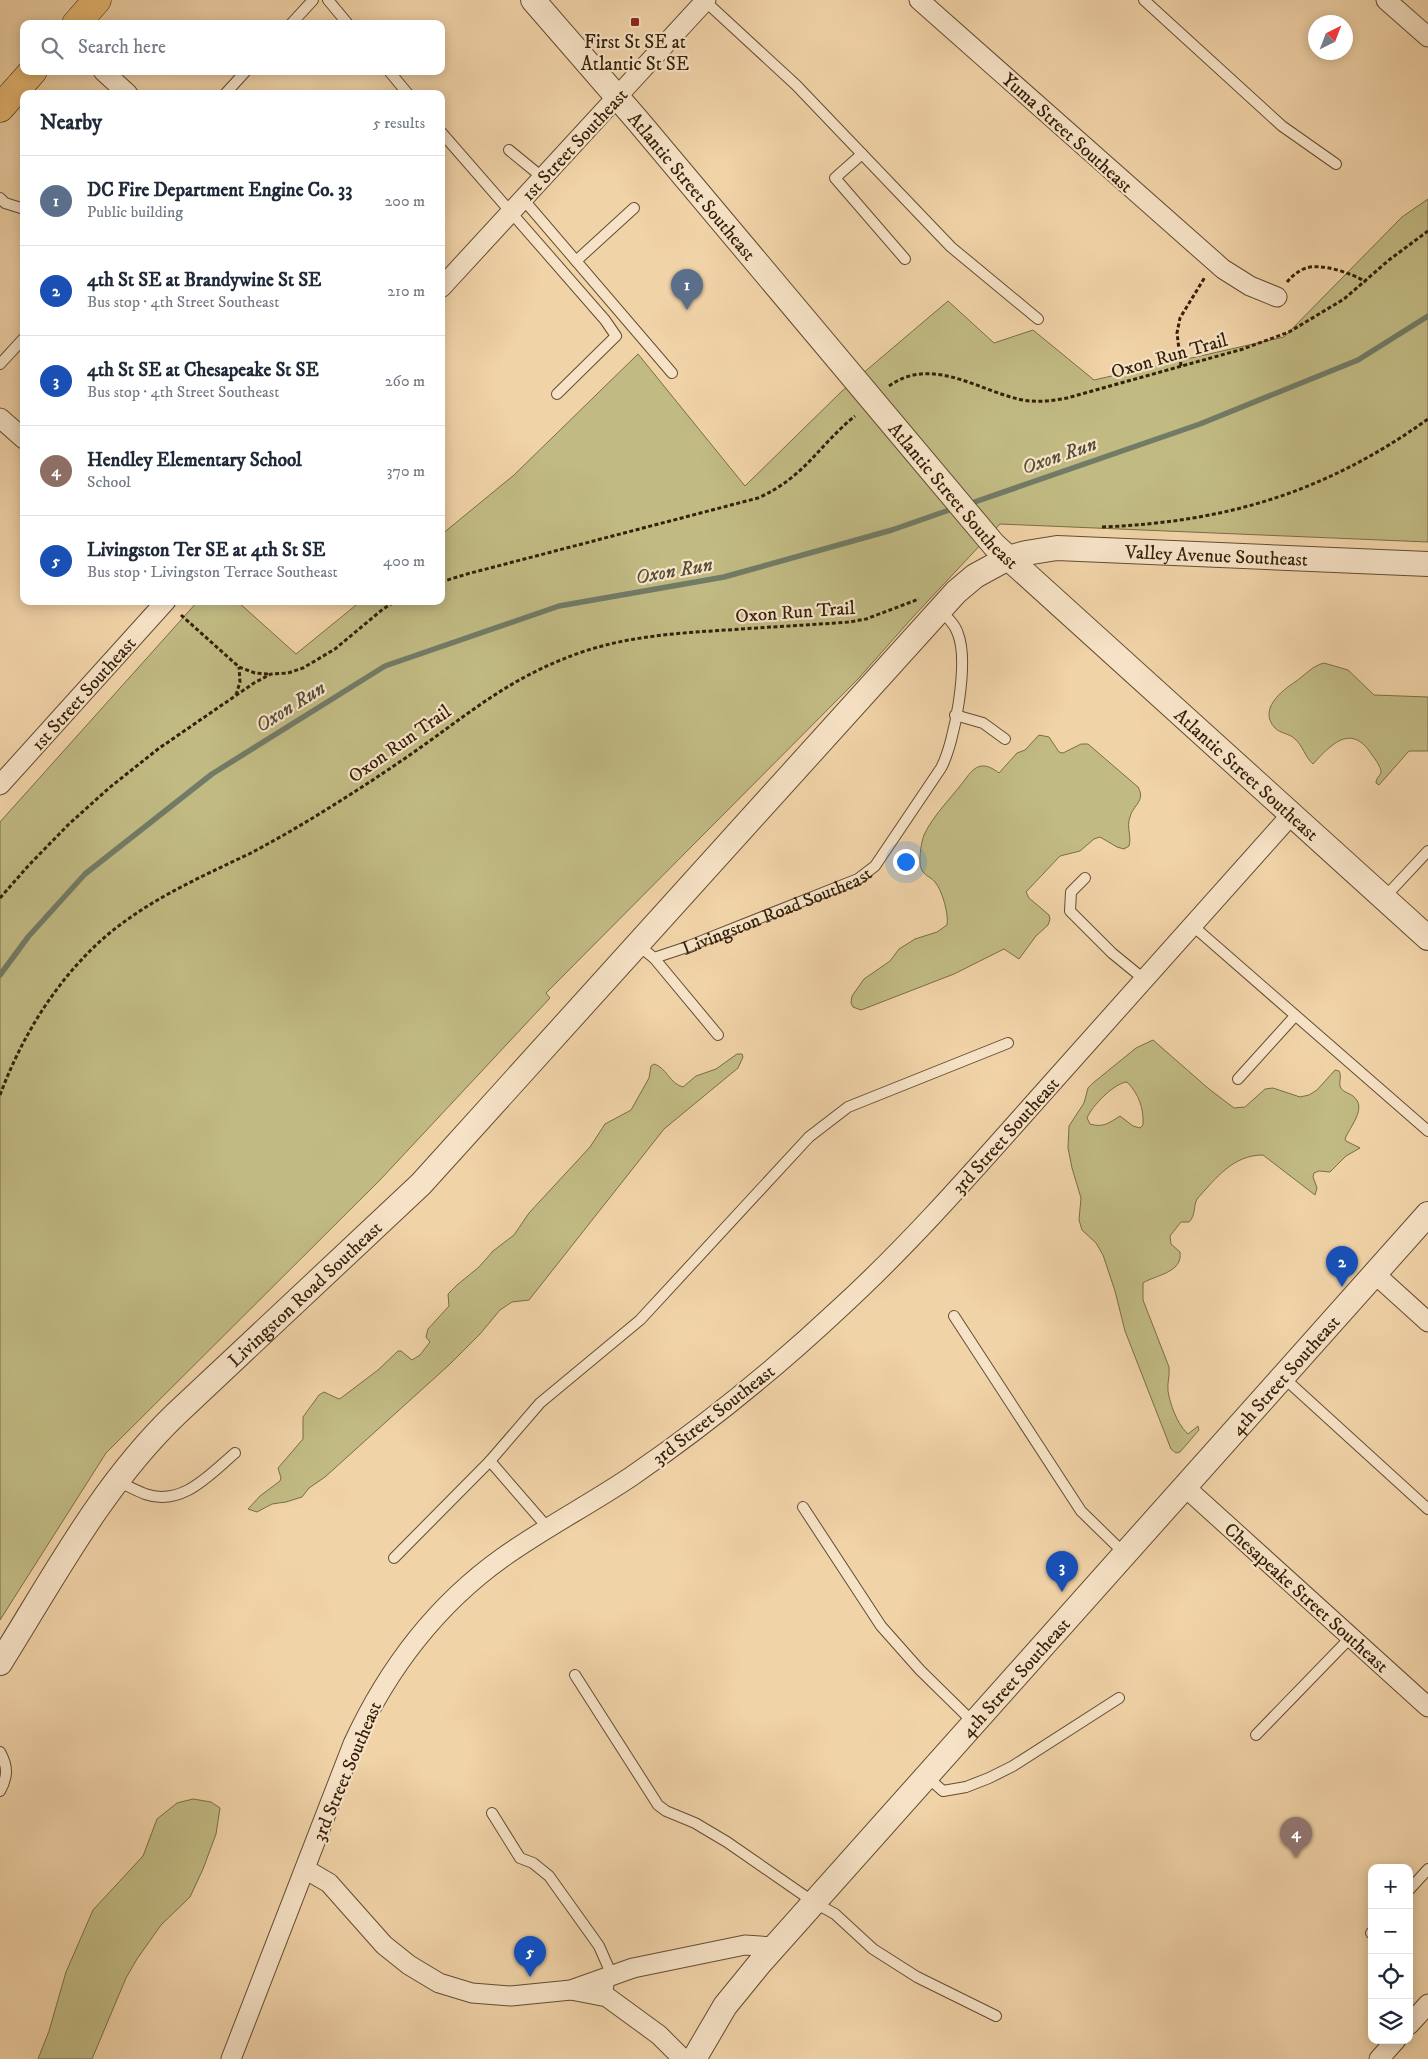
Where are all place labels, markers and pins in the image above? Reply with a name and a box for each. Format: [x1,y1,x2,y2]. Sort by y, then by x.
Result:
marker: First St SE at Atlantic St SE [629,16,641,28]
place label: First St SE at Atlantic St SE [581,31,689,76]
pin: 1 [671,269,703,310]
pin: 2 [1326,1246,1358,1287]
pin: 3 [1046,1551,1078,1592]
pin: 4 [1280,1817,1312,1858]
pin: 5 [514,1936,546,1977]

